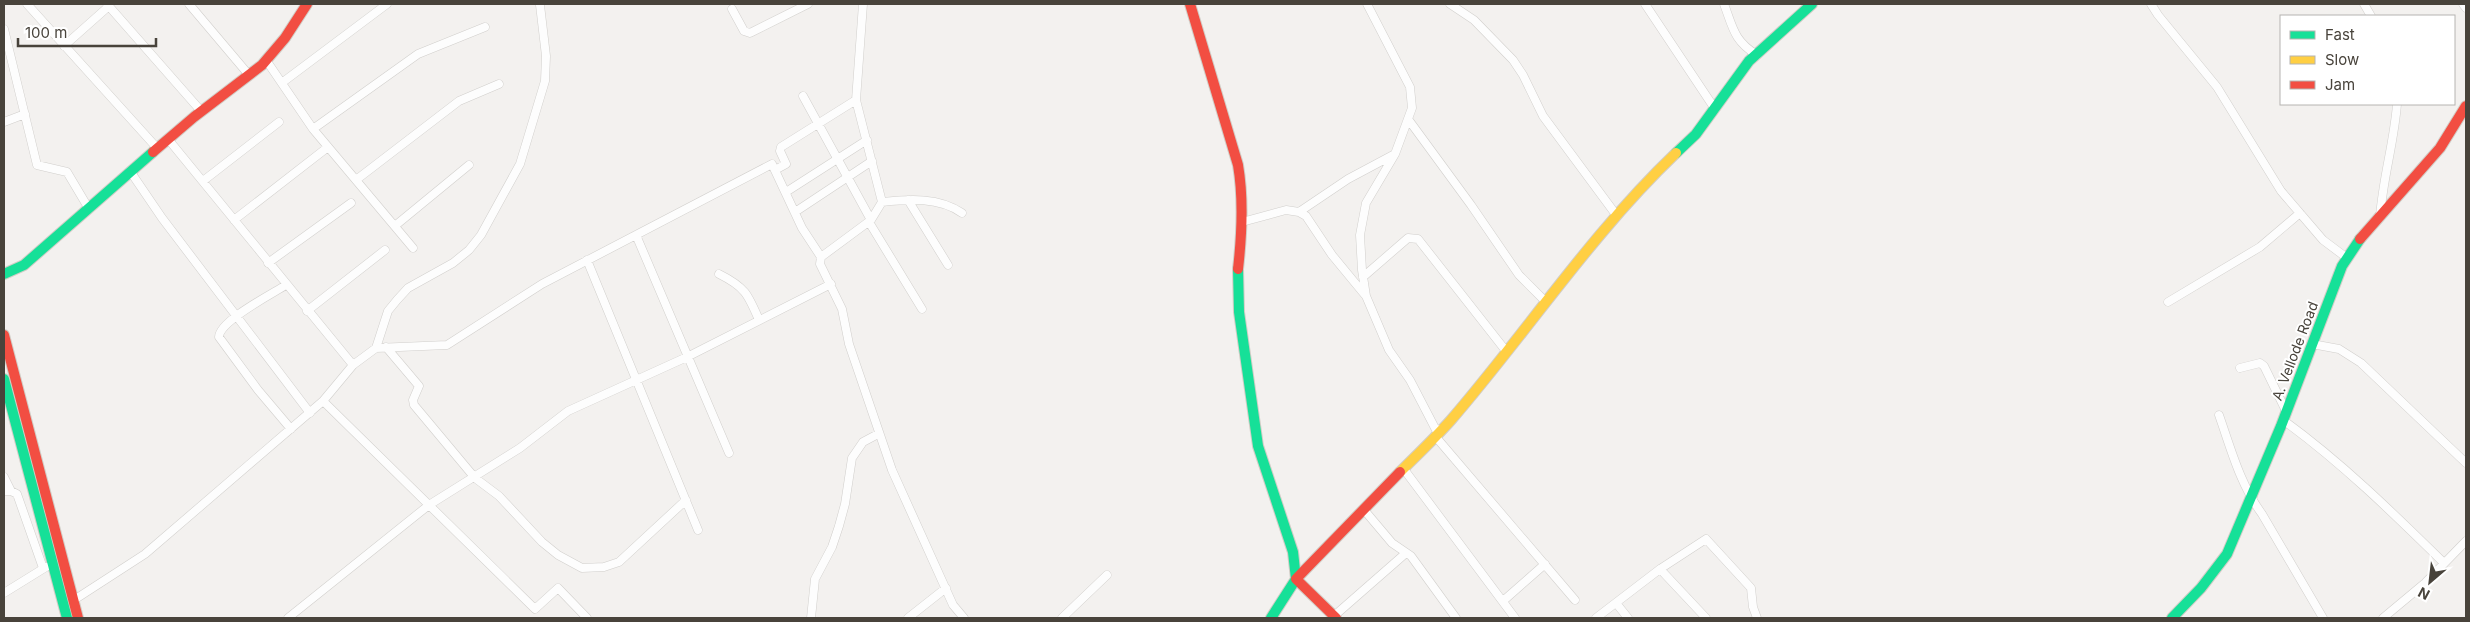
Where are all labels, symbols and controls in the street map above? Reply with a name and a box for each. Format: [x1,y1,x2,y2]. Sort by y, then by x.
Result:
scale bar [18,15,155,47]
legend [2280,15,2455,105]
text: 100 m [25,23,67,42]
text: Fast [2325,25,2355,44]
text: Slow [2325,50,2359,69]
text: Jam [2325,75,2355,94]
street label: A. Vellode Road [2268,299,2321,403]
north arrow [2405,557,2455,607]
text: N [2415,584,2432,604]

